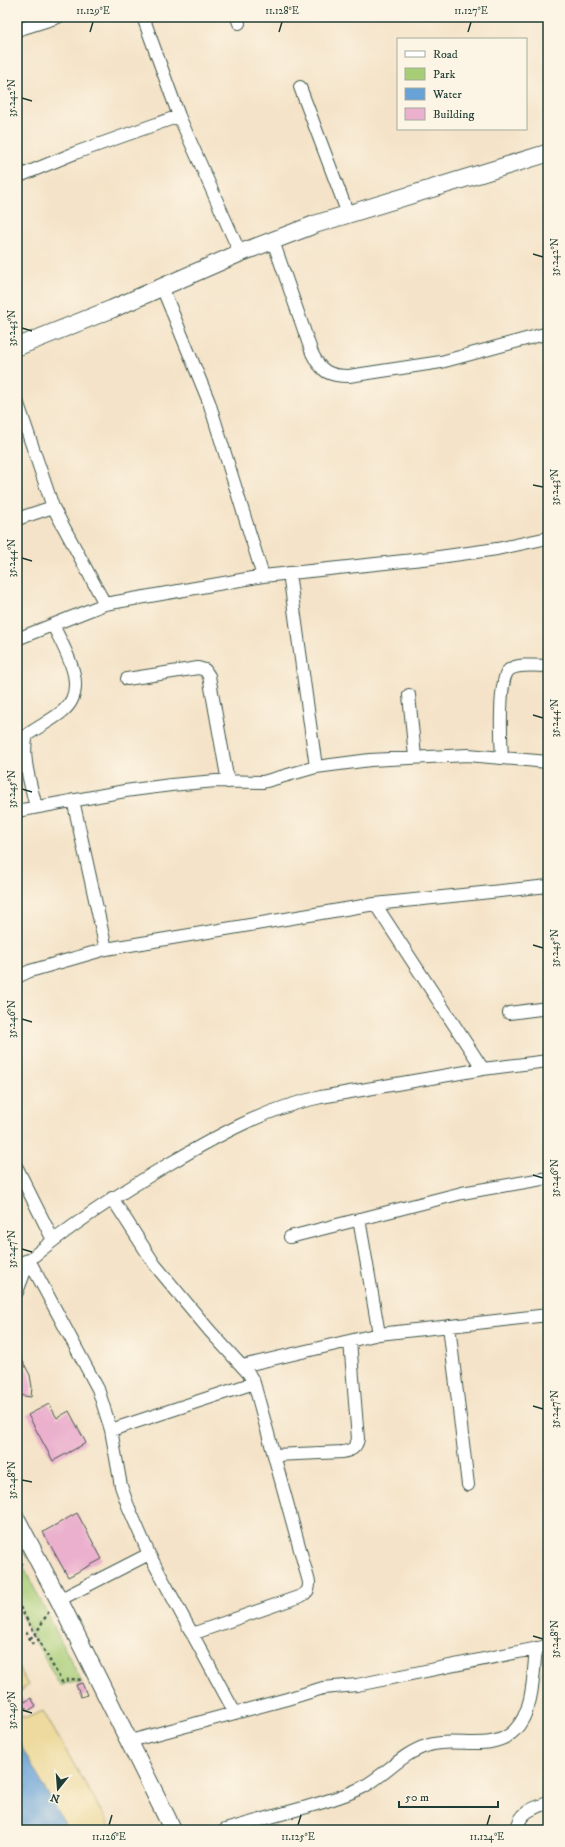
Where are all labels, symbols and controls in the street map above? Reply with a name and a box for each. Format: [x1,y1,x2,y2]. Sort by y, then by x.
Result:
text: 11.129°E [76,5,110,17]
text: 11.128°E [265,5,299,17]
text: 11.127°E [454,5,488,17]
legend [397,38,527,130]
text: Road [433,47,458,62]
text: Park [433,67,455,82]
text: 35.242°N [6,79,18,117]
text: Water [432,87,462,102]
text: Building [433,107,474,122]
text: 35.242°N [549,238,561,276]
text: 35.243°N [6,310,18,346]
text: 35.243°N [549,469,561,505]
text: 35.244°N [6,539,18,577]
text: 35.244°N [549,699,561,737]
text: 35.245°N [6,770,18,808]
text: 35.245°N [549,929,561,967]
text: 35.246°N [6,1000,18,1038]
text: 35.246°N [549,1159,561,1197]
text: 35.247°N [6,1230,18,1268]
text: 35.247°N [549,1390,561,1428]
text: 35.248°N [6,1461,18,1499]
text: 35.248°N [549,1620,561,1658]
text: 35.249°N [6,1691,18,1729]
north arrow [38,1769,78,1809]
scale bar [399,1783,498,1809]
text: N [49,1790,62,1806]
text: 50 m [405,1790,429,1805]
text: 11.126°E [92,1831,126,1843]
text: 11.125°E [281,1831,315,1843]
text: 11.124°E [470,1831,504,1843]

